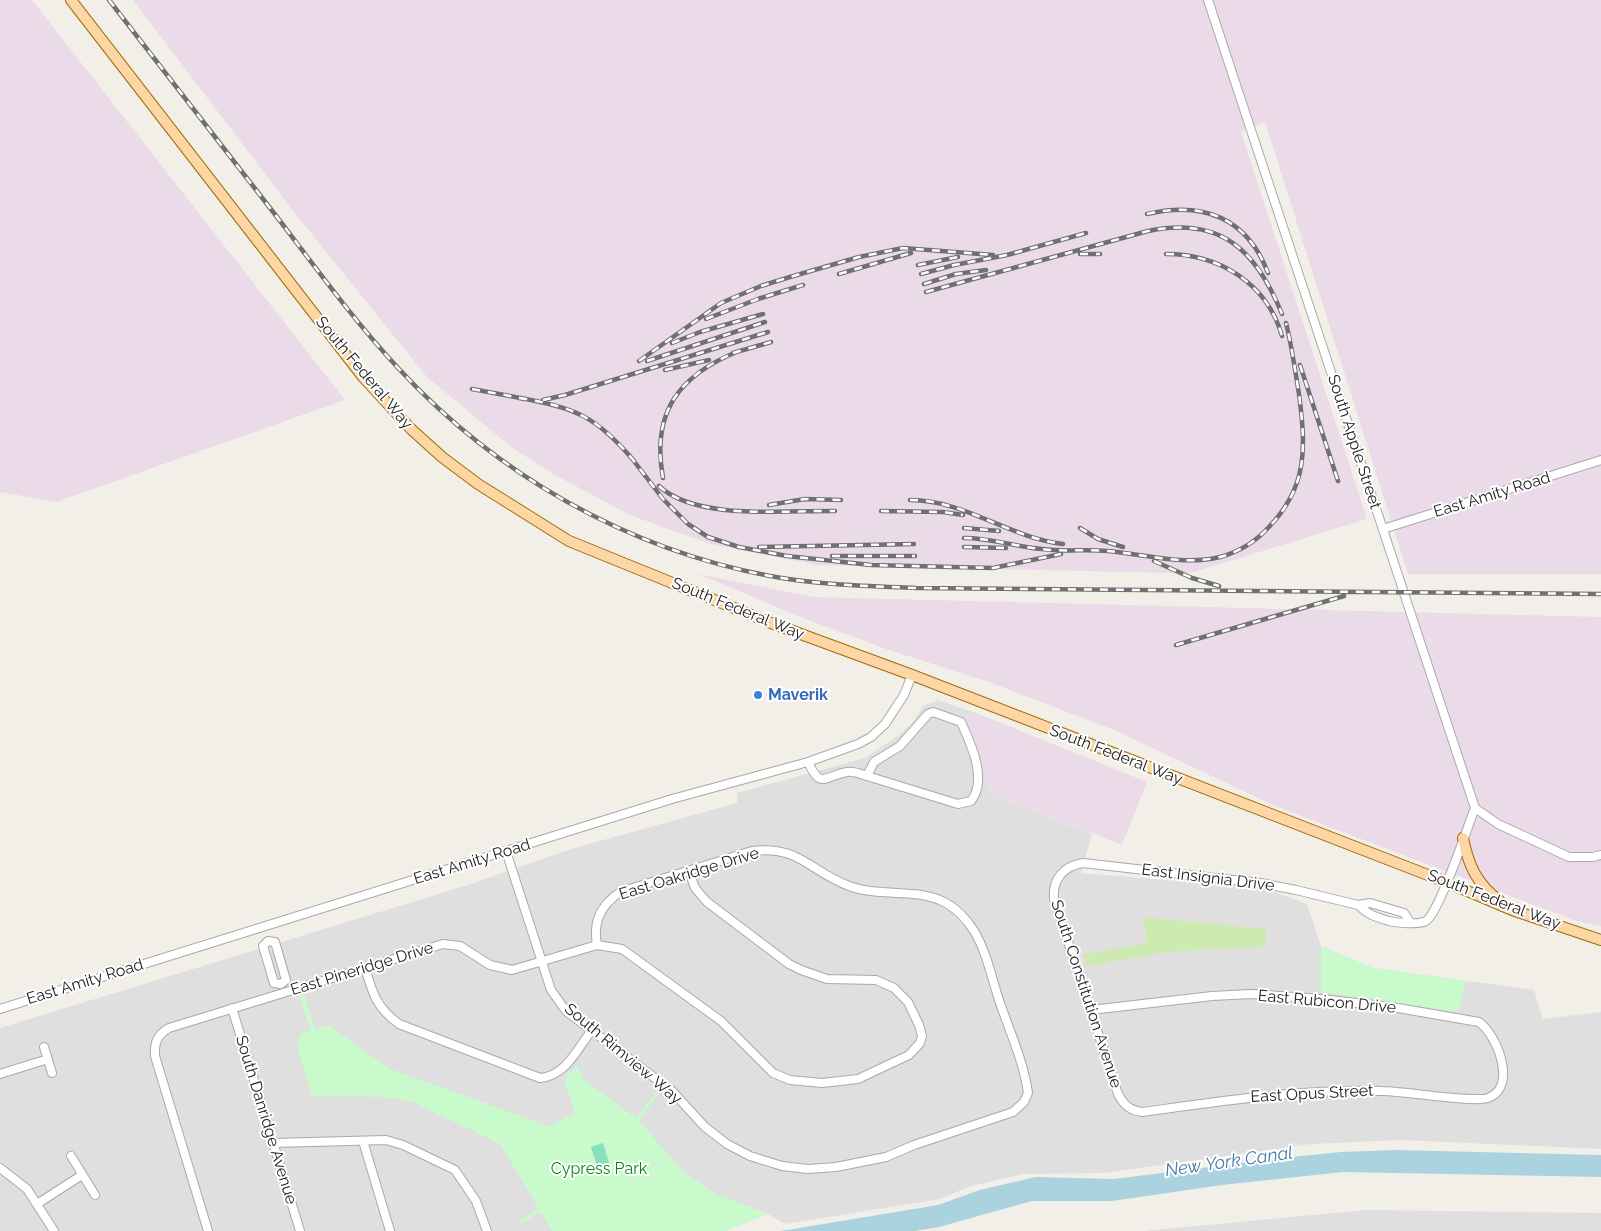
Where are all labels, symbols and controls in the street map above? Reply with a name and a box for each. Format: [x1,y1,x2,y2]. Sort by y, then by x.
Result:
street label: South Federal Way [311,313,417,433]
street label: South Apple Street [1323,372,1385,512]
street label: East Amity Road [1431,468,1553,522]
street label: South Federal Way [669,574,807,644]
place label: Maverik [768,685,828,705]
marker: Maverik [752,689,764,701]
street label: South Federal Way [1047,721,1185,789]
street label: East Amity Road [411,835,533,889]
street label: East Oakridge Drive [617,844,761,904]
street label: East Insignia Drive [1140,860,1276,896]
street label: South Federal Way [1425,866,1563,934]
street label: South Constitution Avenue [1046,898,1126,1090]
street label: East Pineridge Drive [288,938,436,1000]
street label: East Amity Road [24,955,146,1009]
street label: East Rubicon Drive [1257,986,1397,1018]
street label: South Rimview Way [560,999,686,1109]
street label: South Danridge Avenue [231,1033,301,1207]
street label: East Opus Street [1250,1081,1374,1107]
water label: New York Canal [1164,1142,1294,1182]
park label: Cypress Park [551,1159,647,1179]

